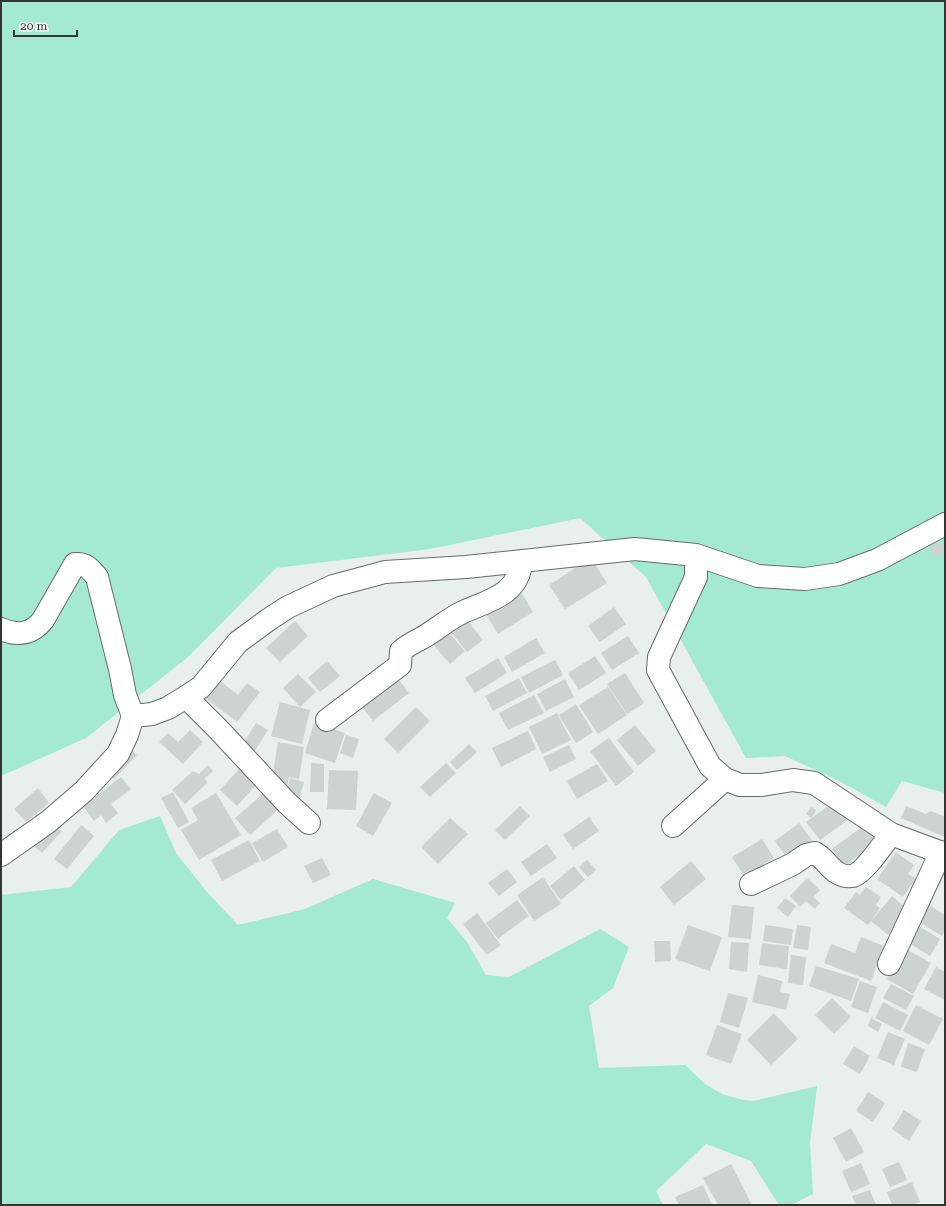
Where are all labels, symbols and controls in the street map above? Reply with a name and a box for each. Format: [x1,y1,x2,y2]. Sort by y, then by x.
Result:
scale bar [14,12,77,38]
text: 20 m [20,19,47,33]

